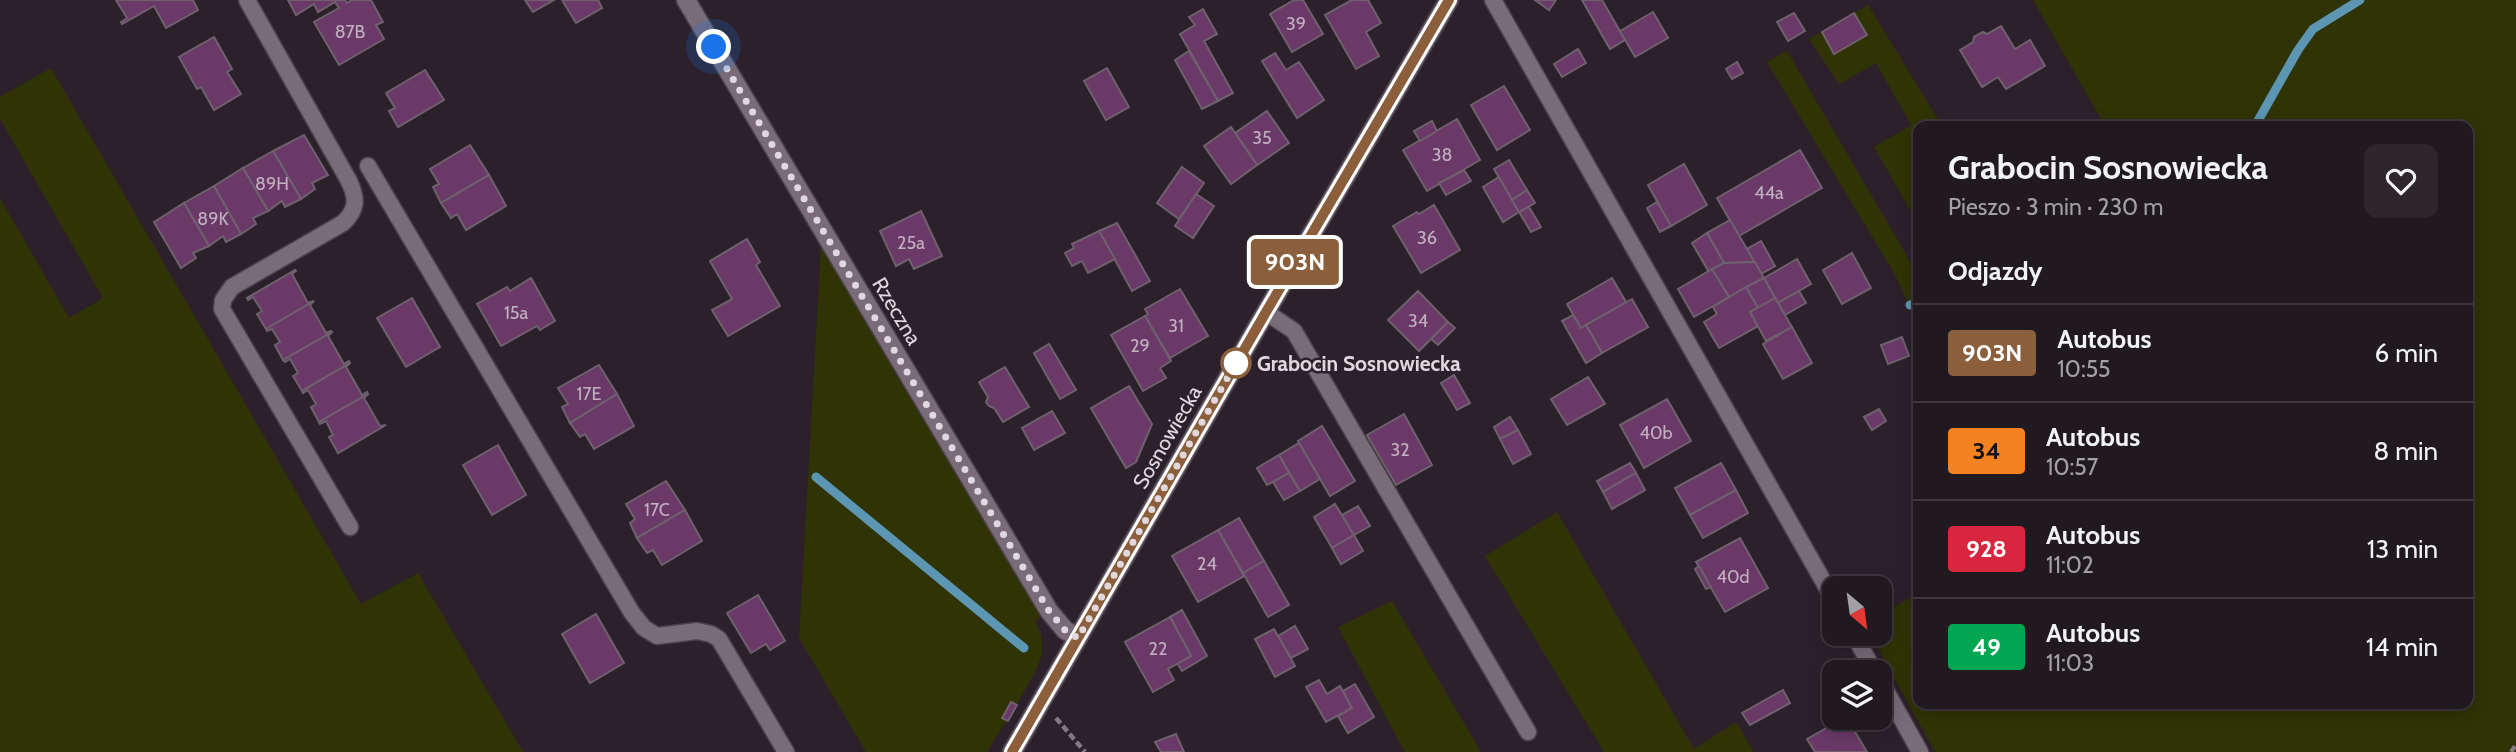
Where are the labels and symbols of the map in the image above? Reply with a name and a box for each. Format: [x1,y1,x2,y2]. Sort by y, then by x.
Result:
house number: 39 [1286,13,1306,35]
house number: 87B [335,21,366,43]
your location [696,29,731,64]
house number: 35 [1252,127,1272,149]
house number: 38 [1432,144,1452,166]
house number: 89H [255,173,289,195]
house number: 44a [1754,182,1784,204]
house number: 89K [197,208,229,230]
house number: 36 [1417,227,1437,249]
house number: 25a [897,232,925,254]
line badge: 903N [1246,239,1344,285]
street label: Rzeczna [867,273,927,349]
house number: 15a [504,302,528,324]
house number: 34 [1408,310,1428,332]
house number: 31 [1168,315,1184,337]
house number: 29 [1130,335,1150,357]
marker: Grabocin Sosnowiecka [1221,348,1251,378]
place label: Grabocin Sosnowiecka [1257,351,1461,376]
street label: Sosnowiecka [1127,381,1207,493]
house number: 17E [577,383,601,405]
house number: 40b [1640,422,1672,444]
house number: 32 [1390,439,1410,461]
house number: 17C [644,499,670,521]
house number: 24 [1197,553,1217,575]
house number: 40d [1717,566,1749,588]
north arrow [1822,576,1892,646]
house number: 22 [1149,638,1167,660]

